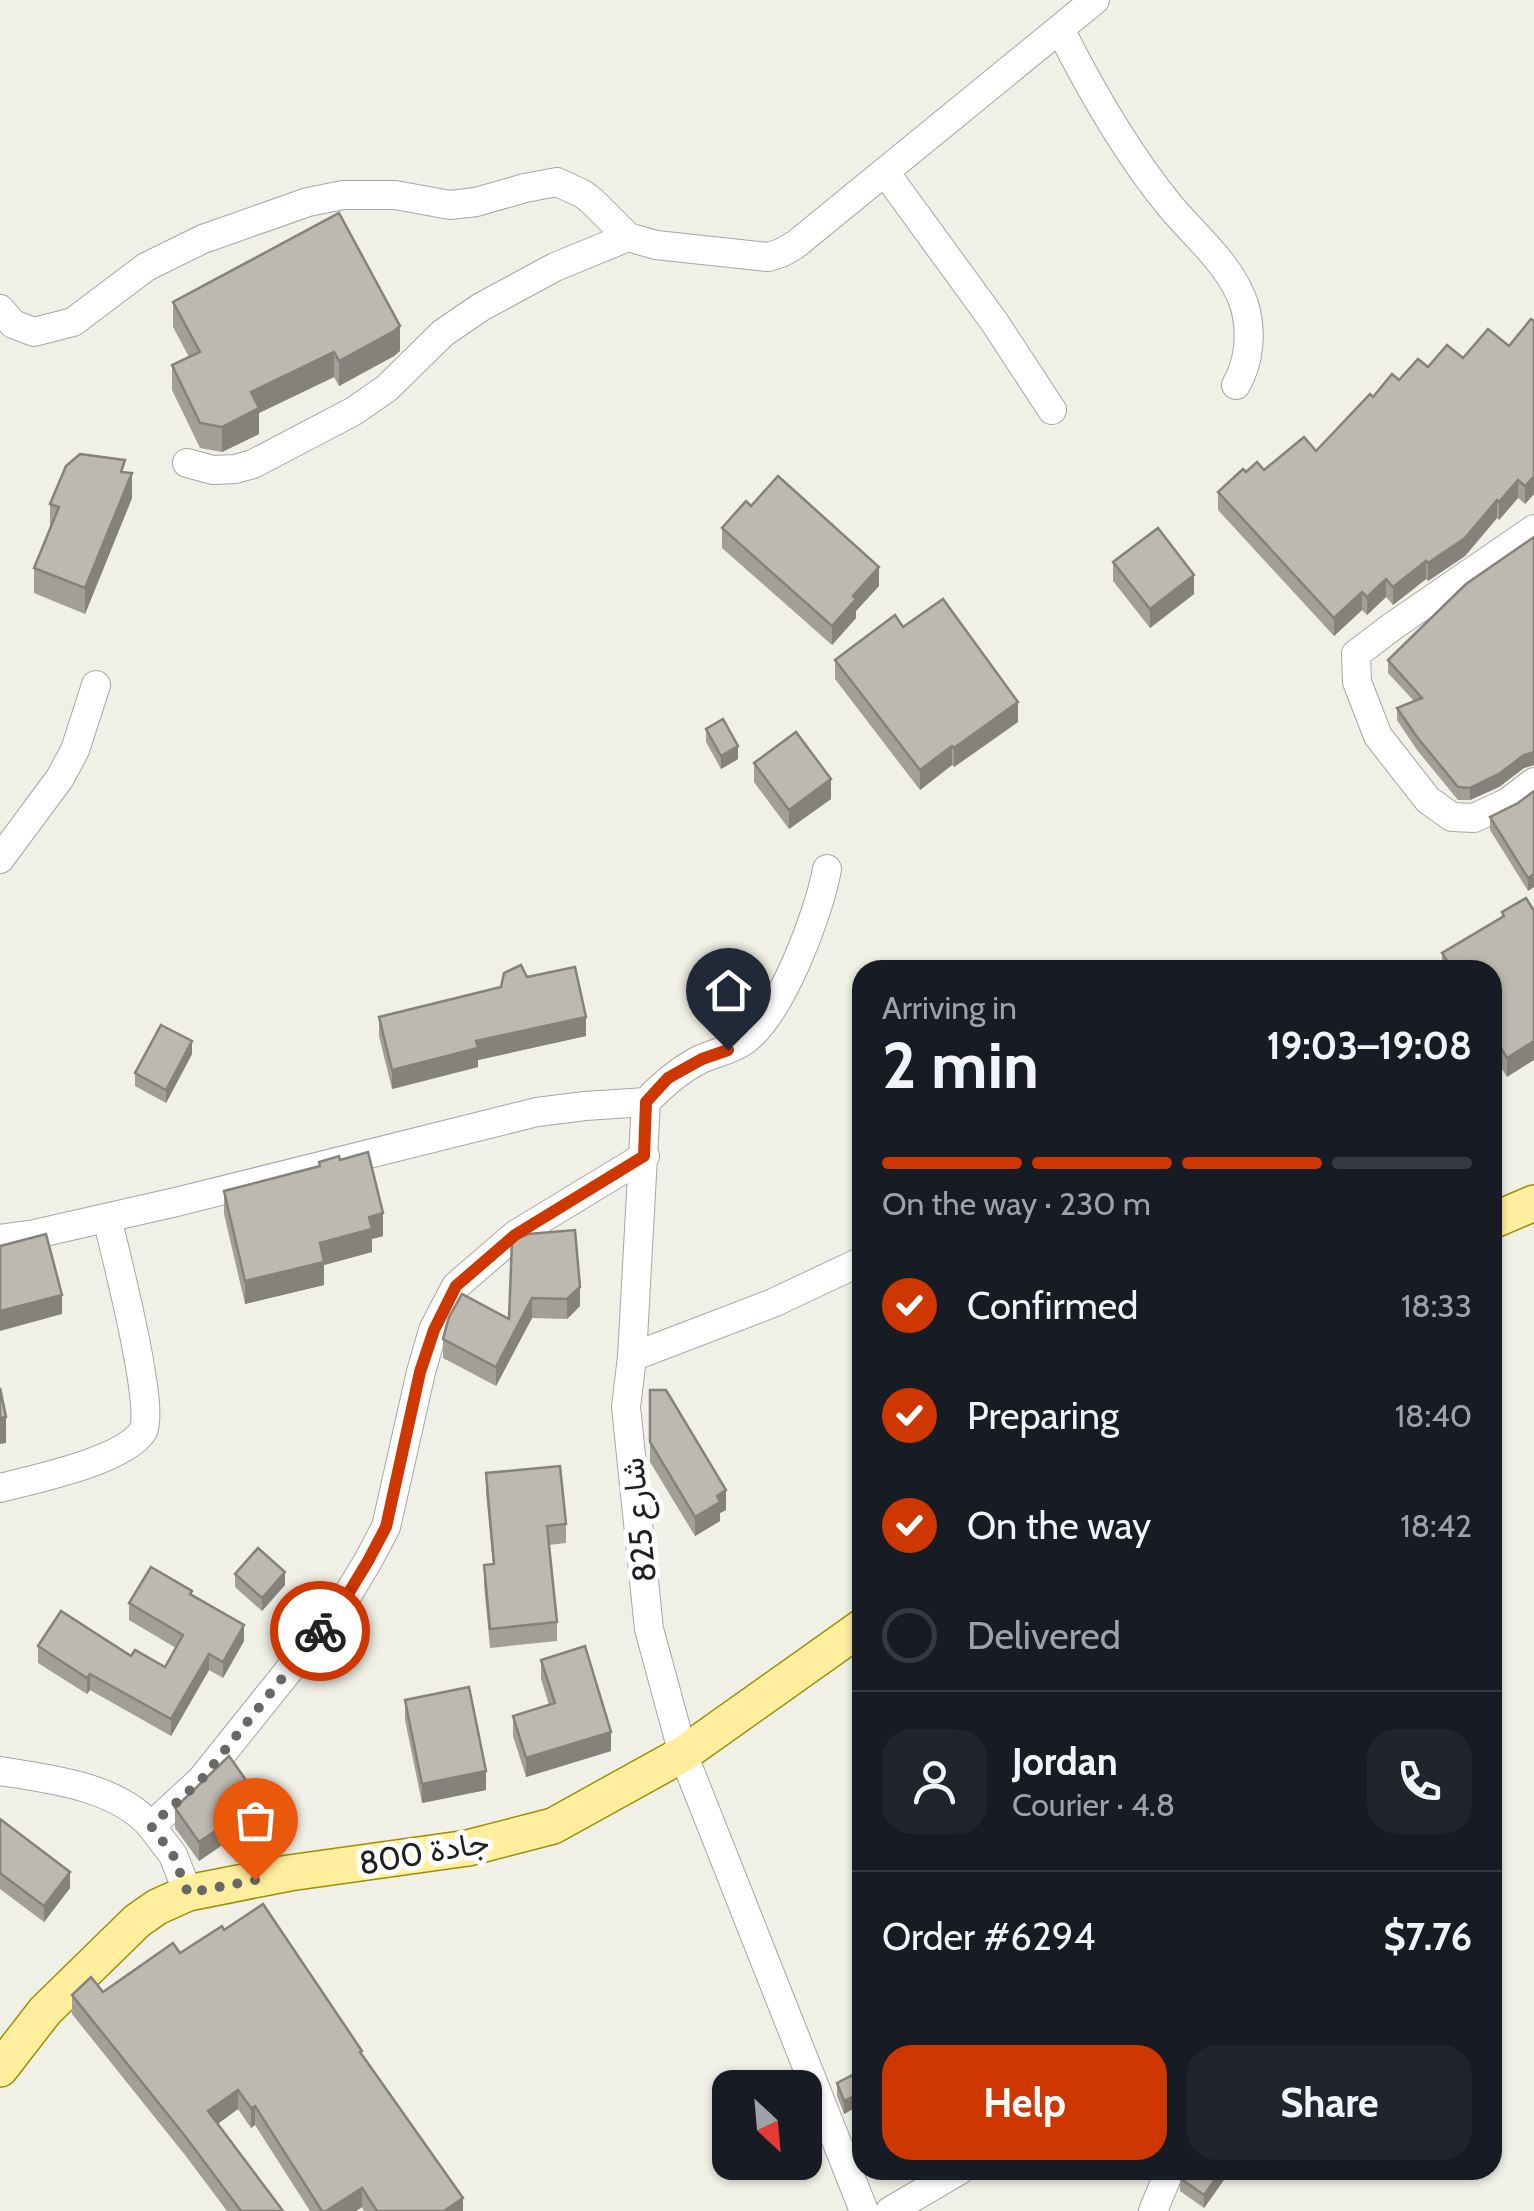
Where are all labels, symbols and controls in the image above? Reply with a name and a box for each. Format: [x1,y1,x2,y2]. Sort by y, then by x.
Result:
pin [686,948,771,1051]
icon: home [701,963,756,1018]
text: Arriving in [882,988,1017,1027]
text: 19:03–19:08 [1267,1022,1472,1069]
text: 2 min [882,1025,1039,1104]
text: On the way · 230 m [882,1184,1151,1223]
icon: check [882,1278,937,1333]
text: Confirmed [967,1282,1138,1329]
text: 18:33 [1401,1286,1472,1325]
icon: check [882,1388,937,1443]
text: Preparing [967,1392,1119,1439]
text: 18:40 [1395,1396,1472,1435]
street label: شارع 825 [612,1455,667,1584]
icon: check [882,1498,937,1553]
text: On the way [967,1502,1151,1549]
text: 18:42 [1400,1506,1472,1545]
courier [270,1581,370,1681]
icon: bike [293,1604,348,1659]
text: Delivered [967,1612,1121,1659]
button: person [882,1729,987,1834]
button: phone [1367,1729,1472,1834]
text: Jordan [1012,1738,1118,1785]
pin [213,1778,298,1881]
text: Courier · 4.8 [1012,1785,1175,1824]
icon: bag [228,1793,283,1848]
street label: جادة 800 [356,1821,492,1883]
text: Order #6294 [882,1913,1095,1960]
text: $7.76 [1384,1913,1472,1960]
button: Help [882,2045,1167,2160]
button: Share [1187,2045,1472,2160]
north arrow [712,2070,822,2180]
map controls [712,2070,822,2180]

